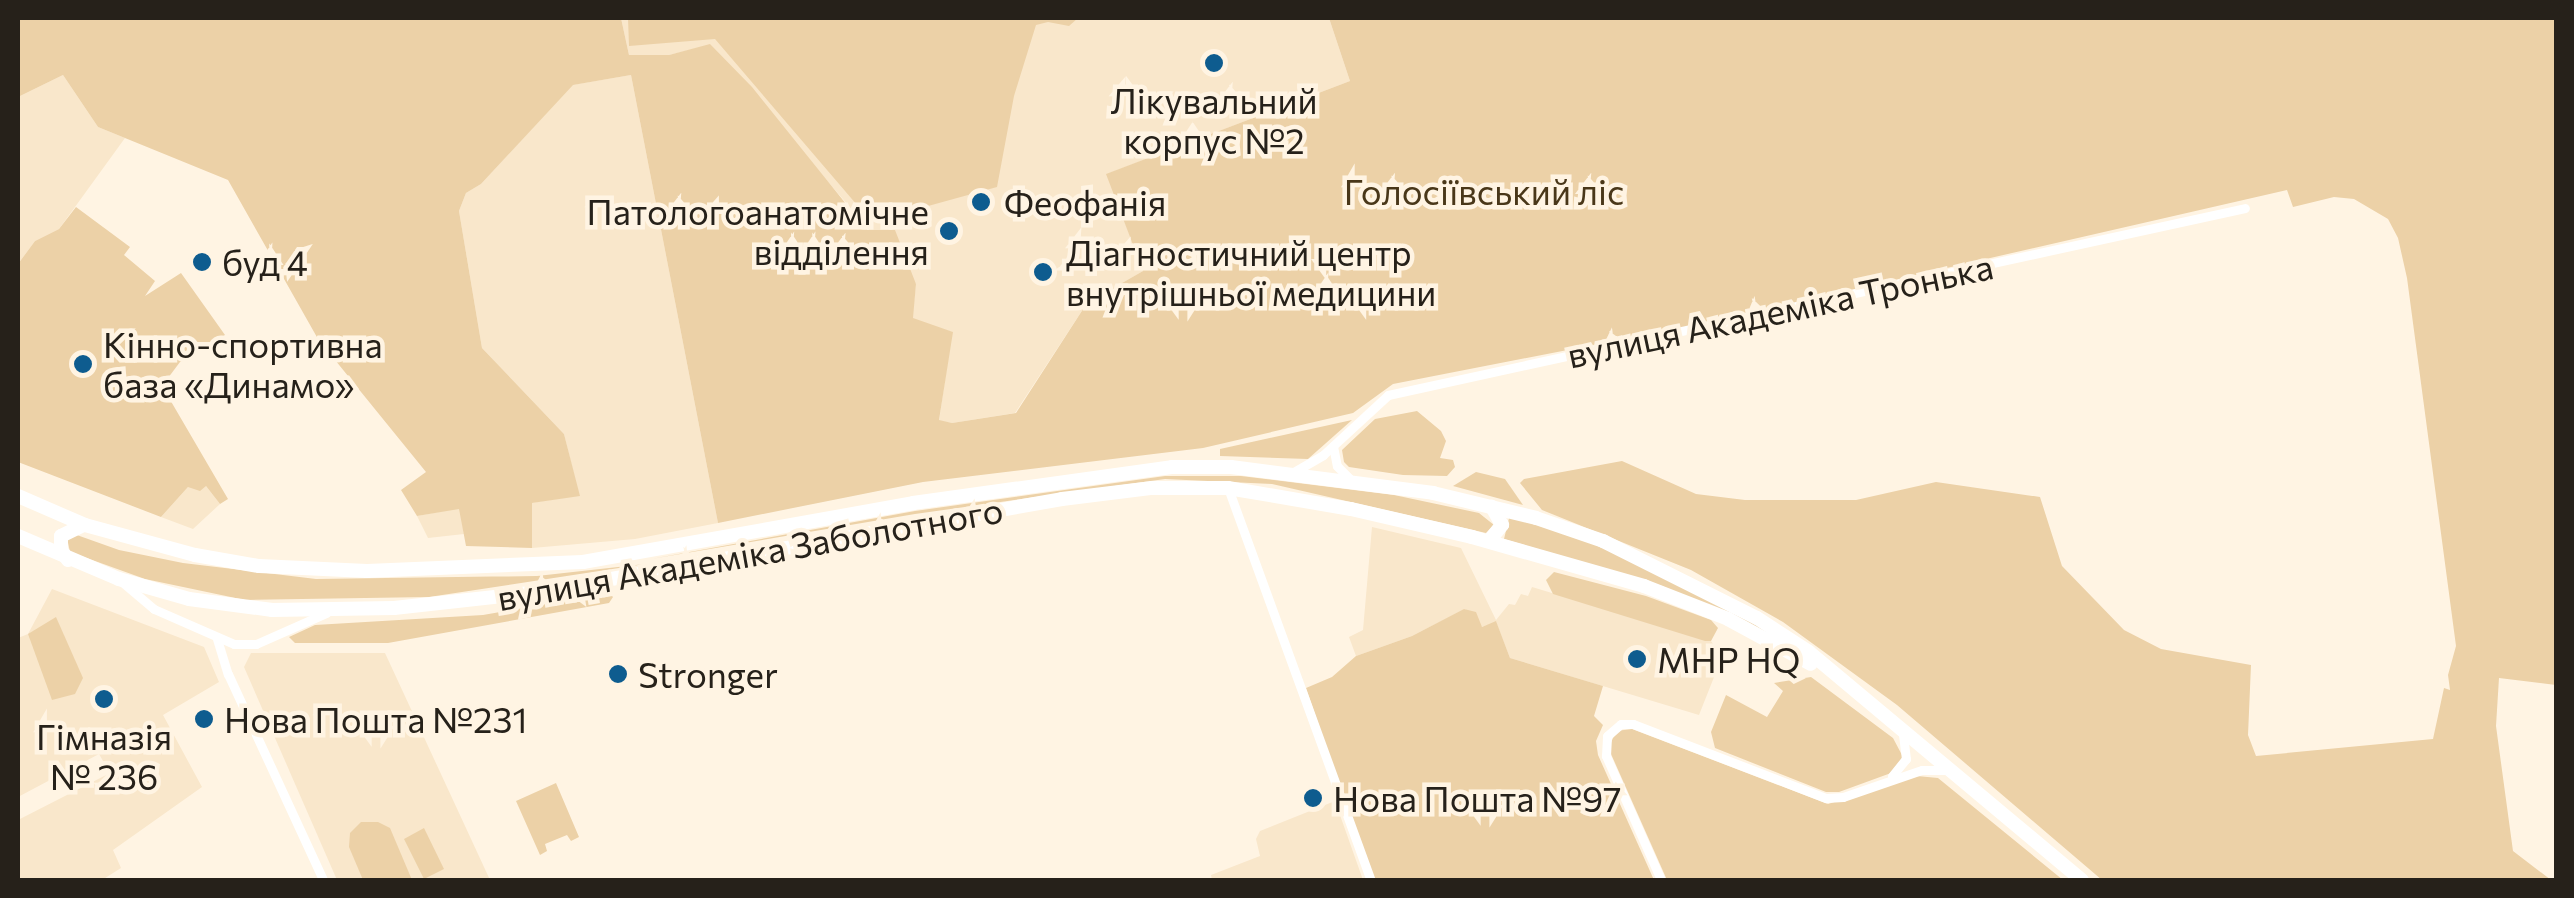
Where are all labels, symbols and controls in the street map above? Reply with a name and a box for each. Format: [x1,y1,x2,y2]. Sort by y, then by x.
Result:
marker: Лікувальний корпус №2 [1203,52,1225,74]
place label: Лікувальний корпус №2 [1110,79,1318,161]
park label: Голосіївський ліс [1344,170,1624,212]
place label: Феофанія [1004,181,1166,223]
marker: Феофанія [968,189,994,215]
place label: Патологоанатомічне відділення [587,190,929,272]
marker: Патологоанатомічне відділення [938,220,960,242]
place label: Діагностичний центр внутрішньої медицини [1066,231,1436,313]
place label: буд 4 [222,241,308,283]
street label: вулиця Академіка Тронька [1563,244,1997,376]
marker: буд 4 [191,251,213,273]
marker: Діагностичний центр внутрішньої медицини [1030,259,1056,285]
place label: Кінно-спортивна база «Динамо» [103,323,383,405]
marker: Кінно-спортивна база «Динамо» [72,353,94,375]
street label: вулиця Академіка Заболотного [494,488,1006,618]
place label: MHP HQ [1657,638,1800,680]
marker: MHP HQ [1626,648,1648,670]
place label: Stronger [638,653,778,695]
marker: Stronger [607,663,629,685]
marker: Гімназія № 236 [93,688,115,710]
place label: Нова Пошта №231 [224,698,527,740]
marker: Нова Пошта №231 [193,708,215,730]
place label: Гімназія № 236 [36,715,172,797]
place label: Нова Пошта №97 [1333,777,1622,819]
marker: Нова Пошта №97 [1302,787,1324,809]

